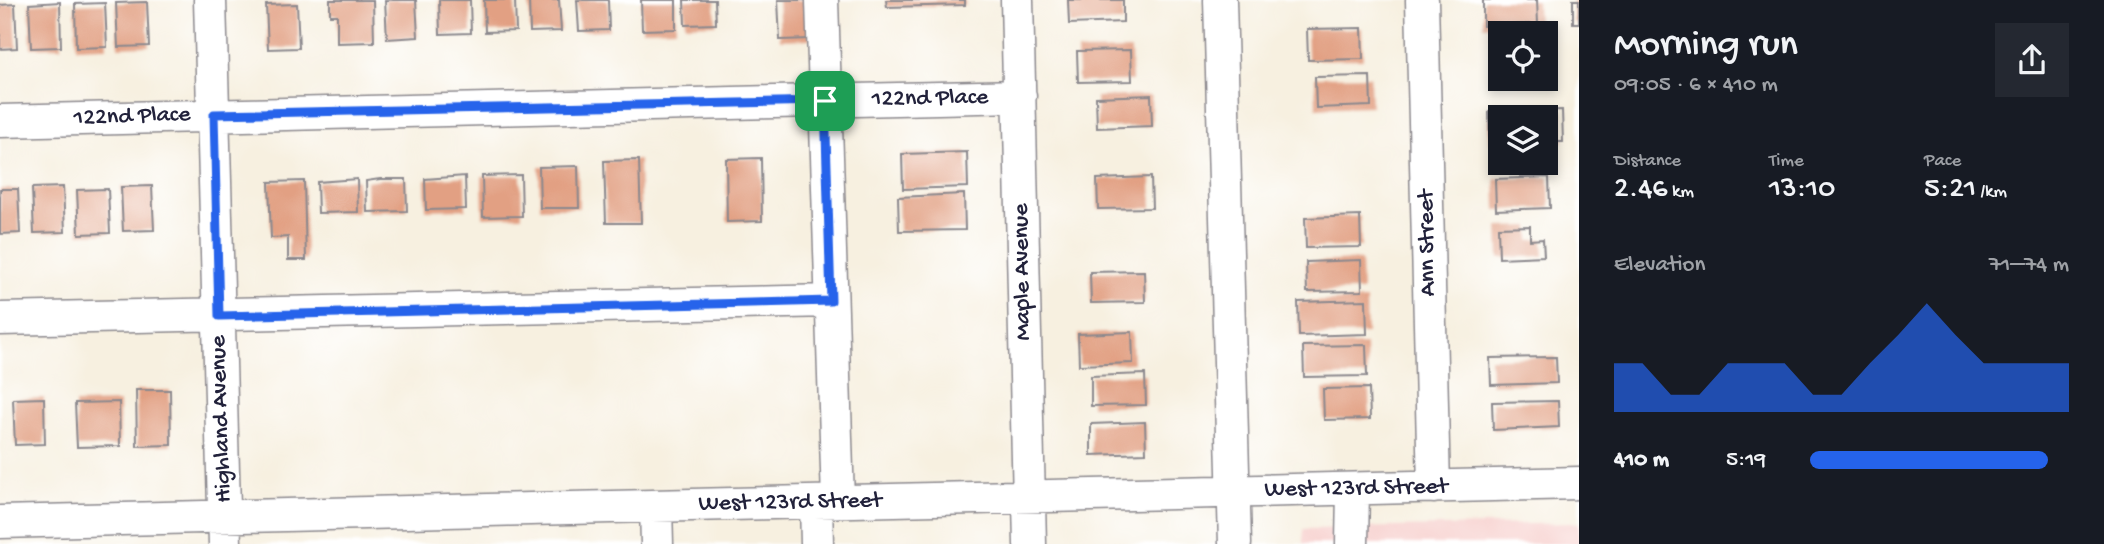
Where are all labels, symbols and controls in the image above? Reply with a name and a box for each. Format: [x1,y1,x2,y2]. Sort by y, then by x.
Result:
map controls [1488,21,1558,175]
button: locate [1488,21,1558,91]
button: share [1995,23,2069,97]
text: Morning run [1614,24,1798,68]
pin [795,71,855,131]
text: 09:05 · 6 × 410 m [1614,72,1778,99]
icon: arrive [806,82,844,120]
street label: 122nd Place [870,83,989,115]
street label: 122nd Place [72,100,191,134]
button: layers [1488,105,1558,175]
text: Distance [1614,150,1681,173]
text: Time [1769,150,1804,173]
text: Pace [1924,150,1961,173]
text: 2.46 [1614,173,1668,208]
text: 13:10 [1769,173,1835,208]
text: 5:21 [1924,173,1976,208]
text: km [1668,181,1694,204]
text: /km [1976,181,2007,204]
street label: Ann Street [1413,187,1443,297]
street label: Maple Avenue [1007,202,1039,341]
text: Elevation [1614,252,1705,279]
text: 71–74 m [1989,252,2069,279]
street label: Highland Avenue [205,334,239,503]
text: 410 m [1614,447,1669,474]
text: 5:19 [1726,447,1766,474]
street label: West 123rd Street [1264,473,1450,505]
street label: West 123rd Street [698,487,884,519]

